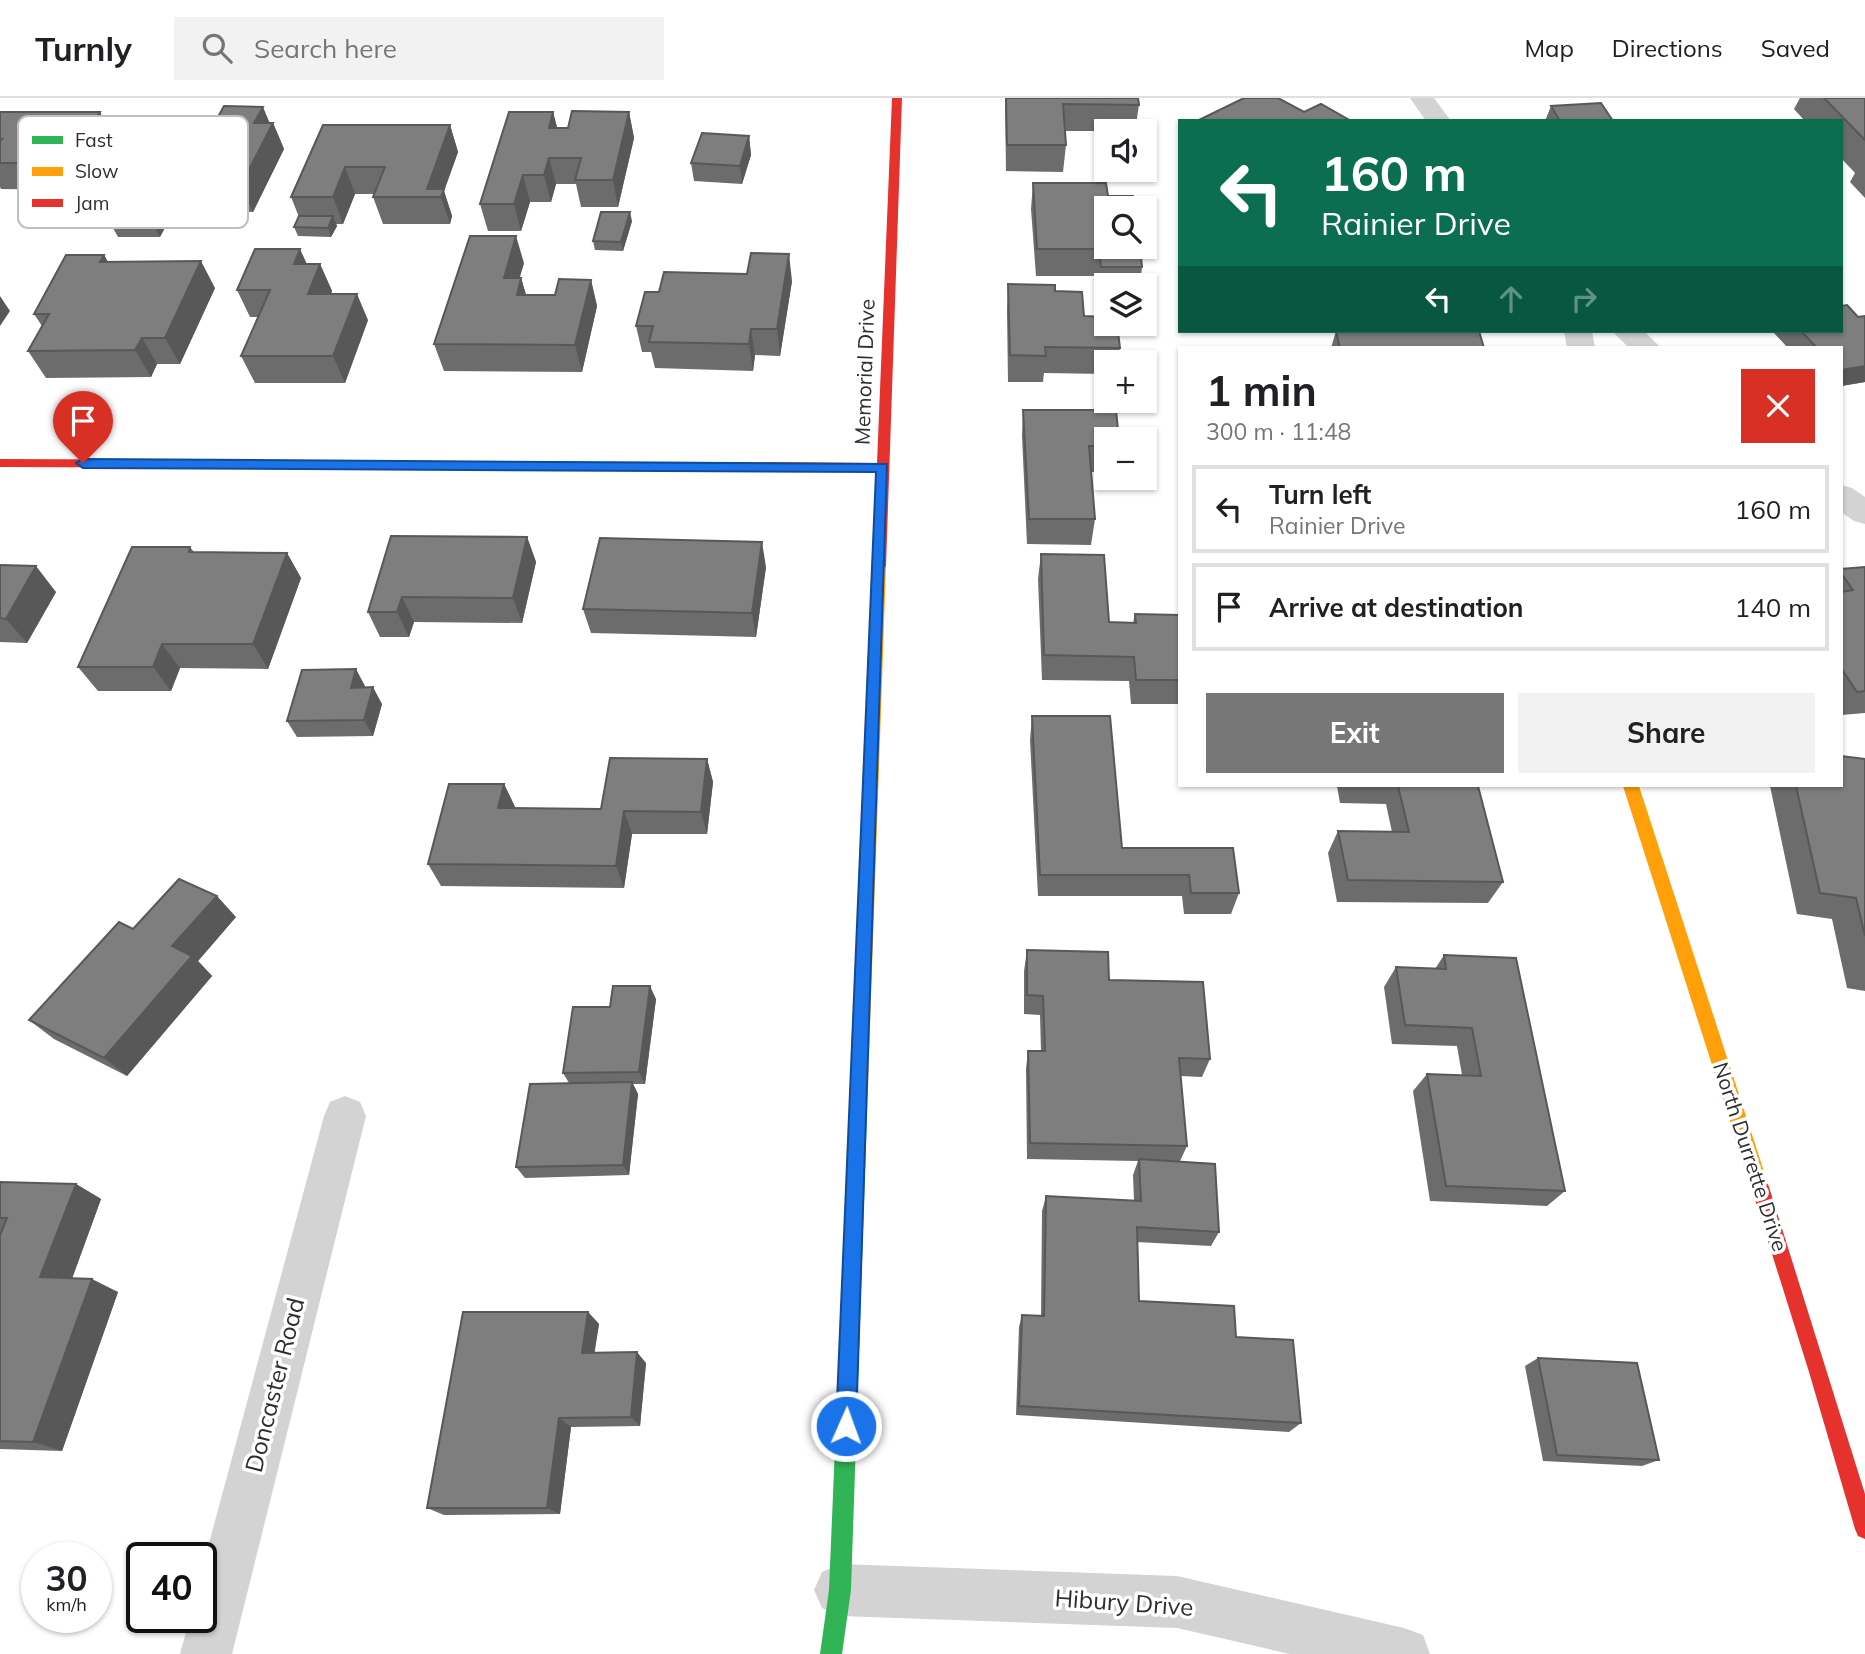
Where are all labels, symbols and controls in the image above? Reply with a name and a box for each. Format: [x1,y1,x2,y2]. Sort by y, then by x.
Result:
search box [174,17,664,80]
text: Turnly [35,28,132,69]
icon: search [198,29,236,67]
text: Search here [254,32,397,65]
text: Map [1524,33,1574,63]
text: Directions [1612,33,1723,63]
text: Saved [1761,33,1830,63]
legend [18,116,248,228]
map controls [1094,119,1157,490]
button: sound [1094,119,1157,182]
text: Fast [75,128,113,152]
text: 160 m [1321,142,1467,203]
icon: left [1206,147,1297,238]
text: Slow [75,159,119,183]
text: Jam [75,191,109,215]
button: search [1094,196,1157,259]
text: Rainier Drive [1321,203,1511,243]
button: layers [1094,273,1157,336]
icon: left [1419,280,1457,318]
icon: ahead [1492,280,1530,318]
icon: right [1565,280,1603,318]
street label: Memorial Drive [848,298,880,446]
button: + [1094,350,1157,413]
text: 1 min [1206,364,1317,417]
button: close [1741,369,1815,443]
pin [53,391,113,463]
icon: arrive [64,402,102,440]
text: 300 m · 11:48 [1206,417,1351,446]
button: − [1094,427,1157,490]
text: Turn left [1269,478,1371,511]
icon: left [1210,490,1248,528]
text: 160 m [1735,493,1811,526]
text: Rainier Drive [1269,511,1406,540]
icon: arrive [1210,588,1248,626]
text: Arrive at destination [1269,591,1524,624]
text: 140 m [1735,591,1811,624]
button: Exit [1206,693,1504,773]
button: Share [1518,693,1815,773]
street label: North Durrette Drive [1708,1059,1794,1255]
street label: Doncaster Road [238,1294,310,1475]
position arrow [809,1389,883,1463]
speed limit sign: 40 [126,1542,217,1633]
text: 30 [45,1556,88,1600]
street label: Hibury Drive [1054,1582,1194,1622]
text: km/h [46,1593,87,1616]

